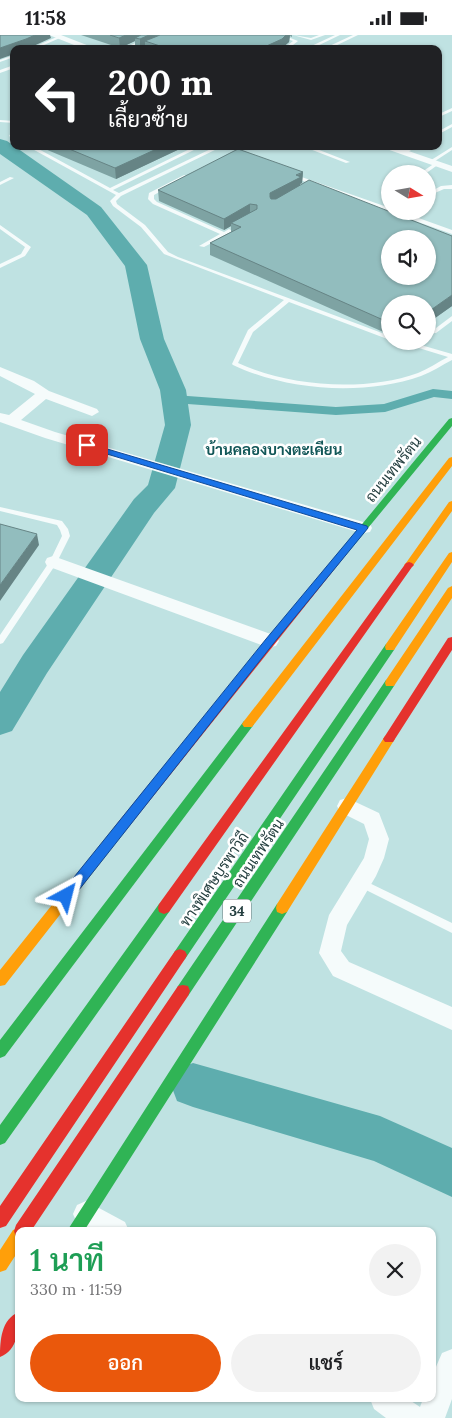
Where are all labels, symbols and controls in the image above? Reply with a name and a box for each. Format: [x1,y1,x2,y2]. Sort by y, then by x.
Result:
text: 11:58 [25,6,66,30]
text: 200 m [108,60,213,105]
icon: left [25,65,90,130]
text: เลี้ยวซ้าย [108,105,188,133]
north arrow [381,165,436,220]
map controls [381,165,436,350]
button: sound [381,230,436,285]
button: search [381,295,436,350]
pin [66,424,108,466]
icon: arrive [73,431,101,459]
street label: ถนนเทพรัตน [361,432,425,506]
district label: บ้านคลองบางตะเคียน [206,440,343,459]
street label: ถนนเทพรัตน [228,815,288,891]
street label: ทางพิเศษบูรพาวิถี [175,828,253,930]
position arrow [39,869,91,921]
road number: 34 [223,899,251,923]
text: 1 นาที [30,1241,104,1279]
button: close [369,1244,421,1296]
text: 330 m · 11:59 [30,1279,122,1299]
button: ออก [30,1334,221,1392]
button: แชร์ [231,1334,421,1392]

